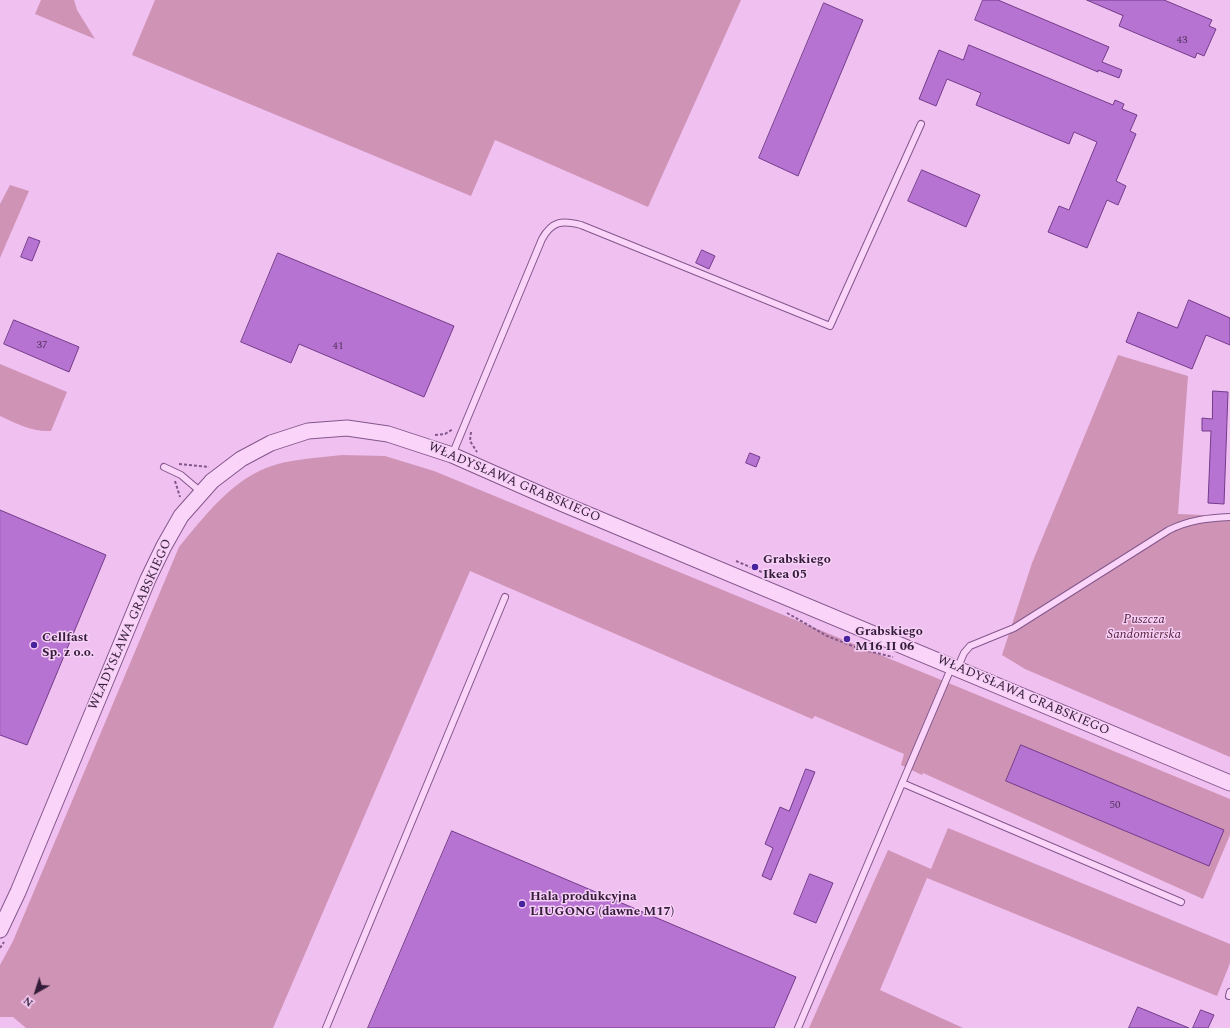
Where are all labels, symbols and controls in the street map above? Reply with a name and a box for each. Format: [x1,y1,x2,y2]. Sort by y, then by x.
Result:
house number: 43 [1177,34,1187,48]
house number: 37 [37,339,47,353]
house number: 41 [333,340,343,354]
street label: WŁADYSŁAWA GRABSKIEGO [425,440,603,526]
street label: WŁADYSŁAWA GRABSKIEGO [86,537,176,713]
place label: Grabskiego Ikea 05 [763,552,831,583]
marker: Grabskiego Ikea 05 [750,562,760,572]
park label: Puszcza Sandomierska [1107,612,1181,643]
place label: Grabskiego M16 II 06 [855,624,923,655]
place label: Cellfast Sp. z o.o. [42,630,94,661]
marker: Grabskiego M16 II 06 [842,634,852,644]
marker: Cellfast Sp. z o.o. [29,640,39,650]
street label: WŁADYSŁAWA GRABSKIEGO [934,653,1112,739]
house number: 50 [1110,799,1120,813]
place label: Hala produkcyjna LIUGONG (dawne M17) [530,889,674,920]
marker: Hala produkcyjna LIUGONG (dawne M17) [517,899,527,909]
north arrow [16,972,56,1012]
text: N [19,992,37,1011]

